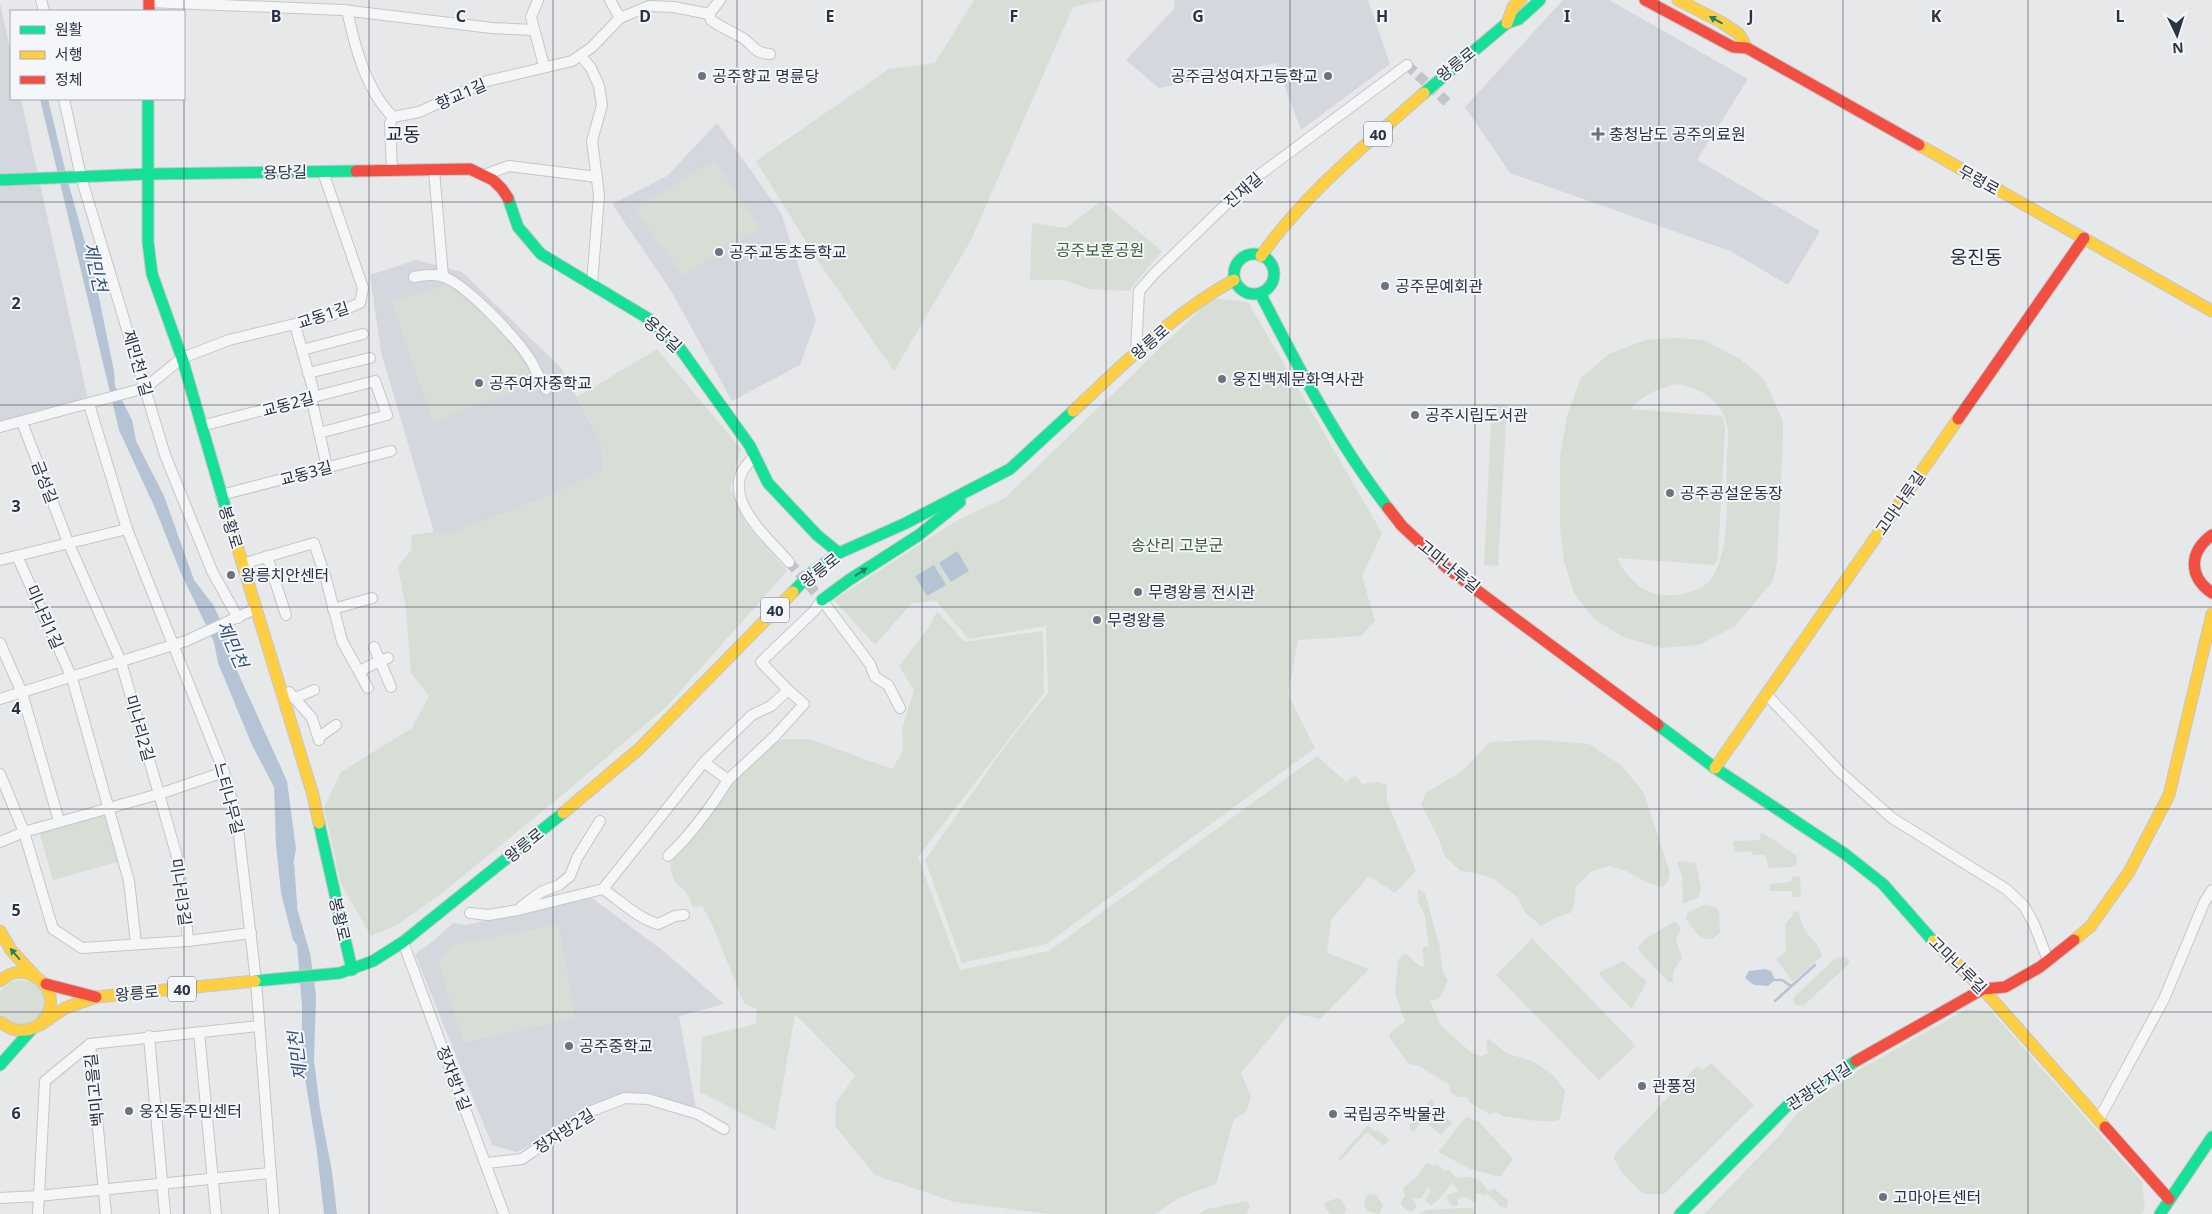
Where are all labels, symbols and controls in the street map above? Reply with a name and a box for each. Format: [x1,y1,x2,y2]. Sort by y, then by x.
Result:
text: B [271,5,281,27]
text: C [456,5,466,27]
text: D [639,5,651,27]
text: E [826,5,835,27]
text: F [1010,5,1018,27]
text: G [1192,5,1204,27]
text: H [1376,5,1388,27]
text: I [1564,5,1570,27]
text: J [1746,5,1754,27]
text: K [1931,5,1942,27]
text: L [2116,5,2125,27]
legend [10,10,185,100]
north arrow [2152,10,2202,60]
one-way arrow [1710,15,1723,24]
text: 원활 [55,19,83,39]
text: N [2172,39,2184,58]
street label: 왕릉로 [1432,41,1480,86]
text: 서행 [55,44,83,64]
place label: 공주향교 명륜당 [712,65,819,87]
place label: 공주금성여자고등학교 [1171,65,1318,87]
text: 정체 [55,69,83,89]
marker: 공주향교 명륜당 [696,70,708,82]
marker: 공주금성여자고등학교 [1322,70,1334,82]
street label: 향교1길 [432,73,490,115]
district label: 교동 [386,121,420,147]
road number: 40 [1364,122,1392,146]
place label: 충청남도 공주의료원 [1609,123,1746,145]
marker: 충청남도 공주의료원 [1591,127,1605,141]
street label: 무령로 [1954,160,2004,200]
street label: 용당길 [263,161,307,183]
street label: 진재길 [1219,167,1267,213]
park label: 공주보훈공원 [1056,239,1144,261]
water label: 제민천 [79,240,114,296]
place label: 공주교동초등학교 [729,241,847,263]
district label: 웅진동 [1950,244,2002,270]
marker: 공주교동초등학교 [713,246,725,258]
place label: 공주문예회관 [1395,275,1484,297]
marker: 공주문예회관 [1379,280,1391,292]
text: 2 [11,292,21,314]
street label: 교동1길 [294,296,352,334]
street label: 용당길 [639,311,687,357]
street label: 왕릉로 [1126,319,1174,365]
street label: 제민천1길 [118,327,158,399]
place label: 웅진백제문화역사관 [1232,368,1365,390]
place label: 공주여자중학교 [489,372,592,394]
marker: 웅진백제문화역사관 [1216,373,1228,385]
marker: 공주여자중학교 [473,377,485,389]
street label: 교동2길 [259,386,317,422]
place label: 공주시립도서관 [1425,404,1528,426]
marker: 공주시립도서관 [1409,409,1421,421]
street label: 교동3길 [277,455,335,491]
street label: 금성길 [27,457,63,507]
street label: 고마나루길 [1870,467,1930,539]
place label: 공주공설운동장 [1680,482,1783,504]
marker: 공주공설운동장 [1664,487,1676,499]
text: 3 [11,495,21,517]
street label: 봉황로 [214,503,248,552]
park label: 송산리 고분군 [1131,534,1224,556]
street label: 고마나루길 [1413,534,1485,598]
street label: 왕릉로 [796,548,844,592]
place label: 왕릉치안센터 [241,564,329,586]
one-way arrow [855,567,868,577]
marker: 왕릉치안센터 [225,569,237,581]
street label: 미나리1길 [21,581,69,653]
place label: 무령왕릉 전시관 [1148,581,1255,603]
marker: 무령왕릉 전시관 [1132,586,1144,598]
road number: 40 [761,598,789,622]
place label: 무령왕릉 [1107,609,1166,631]
marker: 무령왕릉 [1091,614,1103,626]
water label: 제민천 [212,616,255,674]
street label: 미나리2길 [120,692,160,764]
text: 4 [11,697,21,719]
street label: 느티나무길 [209,760,249,836]
street label: 왕릉로 [500,822,548,867]
street label: 미나리3길 [165,857,197,927]
street label: 봉황로 [324,895,356,943]
text: 5 [11,899,21,921]
street label: 고마나루길 [1924,931,1992,999]
one-way arrow [10,948,21,961]
road number: 40 [168,976,196,1002]
street label: 왕릉로 [114,980,160,1006]
water label: 제민천 [282,1027,312,1082]
place label: 공주중학교 [579,1035,653,1057]
marker: 공주중학교 [563,1040,575,1052]
street label: 정자방1길 [432,1042,476,1114]
street label: 백미고을길 [79,1052,109,1128]
street label: 관광단지길 [1782,1057,1856,1115]
place label: 관풍정 [1652,1075,1696,1097]
marker: 관풍정 [1636,1080,1648,1092]
place label: 웅진동주민센터 [139,1100,242,1122]
text: 6 [11,1102,21,1124]
street label: 정자방2길 [529,1103,599,1159]
place label: 국립공주박물관 [1343,1103,1446,1125]
marker: 웅진동주민센터 [123,1105,135,1117]
marker: 국립공주박물관 [1327,1108,1339,1120]
place label: 고마아트센터 [1893,1186,1981,1208]
marker: 고마아트센터 [1877,1191,1889,1203]

